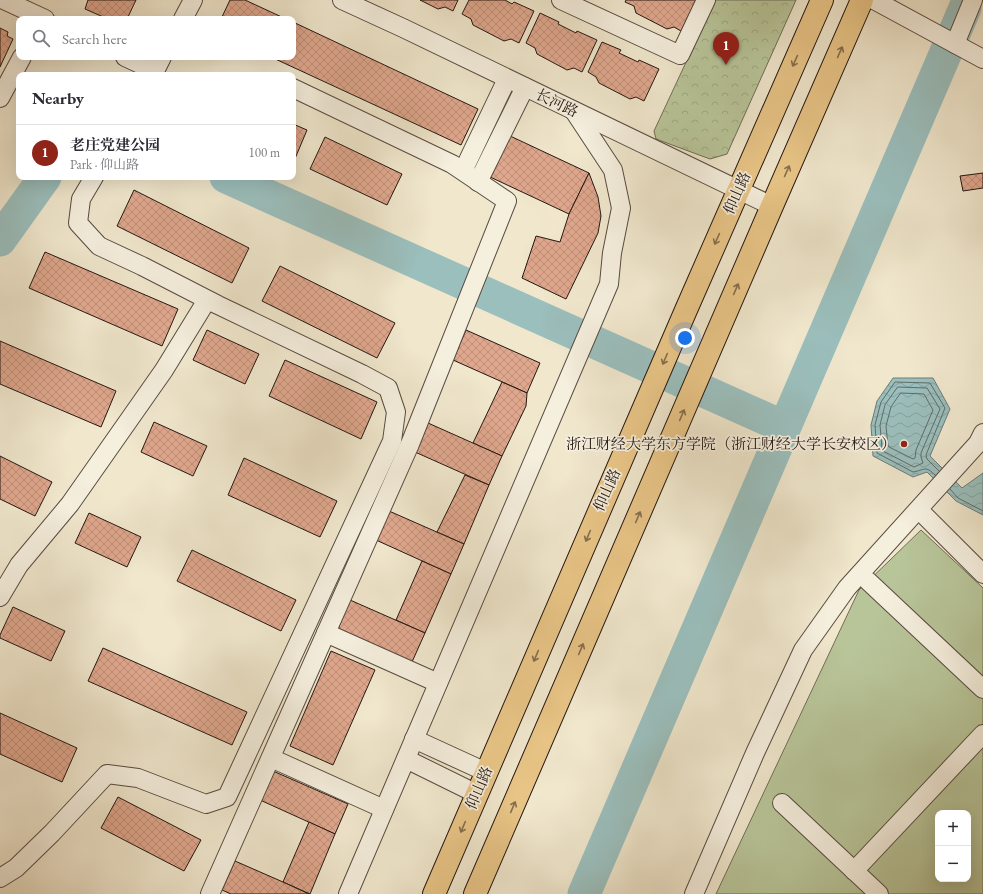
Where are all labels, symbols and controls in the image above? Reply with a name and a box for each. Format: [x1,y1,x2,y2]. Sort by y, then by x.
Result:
search box [16,16,296,60]
icon: search [30,27,52,49]
text: Search here [62,29,127,48]
pin: 1 [713,32,739,65]
one-way arrow [837,46,844,58]
one-way arrow [791,55,798,67]
street label: 长河路 [533,84,582,121]
text: Nearby [32,87,84,109]
text: 老庄党建公园 [70,135,160,154]
text: 1 [42,144,48,161]
text: 100 m [249,144,280,161]
text: Park · 仰山路 [70,156,139,173]
one-way arrow [784,165,791,177]
street label: 仰山路 [719,168,754,217]
one-way arrow [712,232,720,244]
one-way arrow [733,284,740,296]
your location [675,328,695,348]
one-way arrow [660,352,668,364]
one-way arrow [678,410,686,422]
place label: 浙江财经大学东方学院（浙江财经大学长安校区） [566,434,896,453]
marker: 浙江财经大学东方学院（浙江财经大学长安校区） [899,439,909,449]
street label: 仰山路 [589,465,624,514]
one-way arrow [635,511,642,523]
one-way arrow [583,530,591,542]
one-way arrow [578,643,585,655]
one-way arrow [532,649,540,661]
street label: 仰山路 [461,763,496,812]
one-way arrow [509,801,517,813]
map controls [935,810,971,882]
button: + [935,810,971,846]
one-way arrow [459,820,466,832]
button: − [935,846,971,882]

